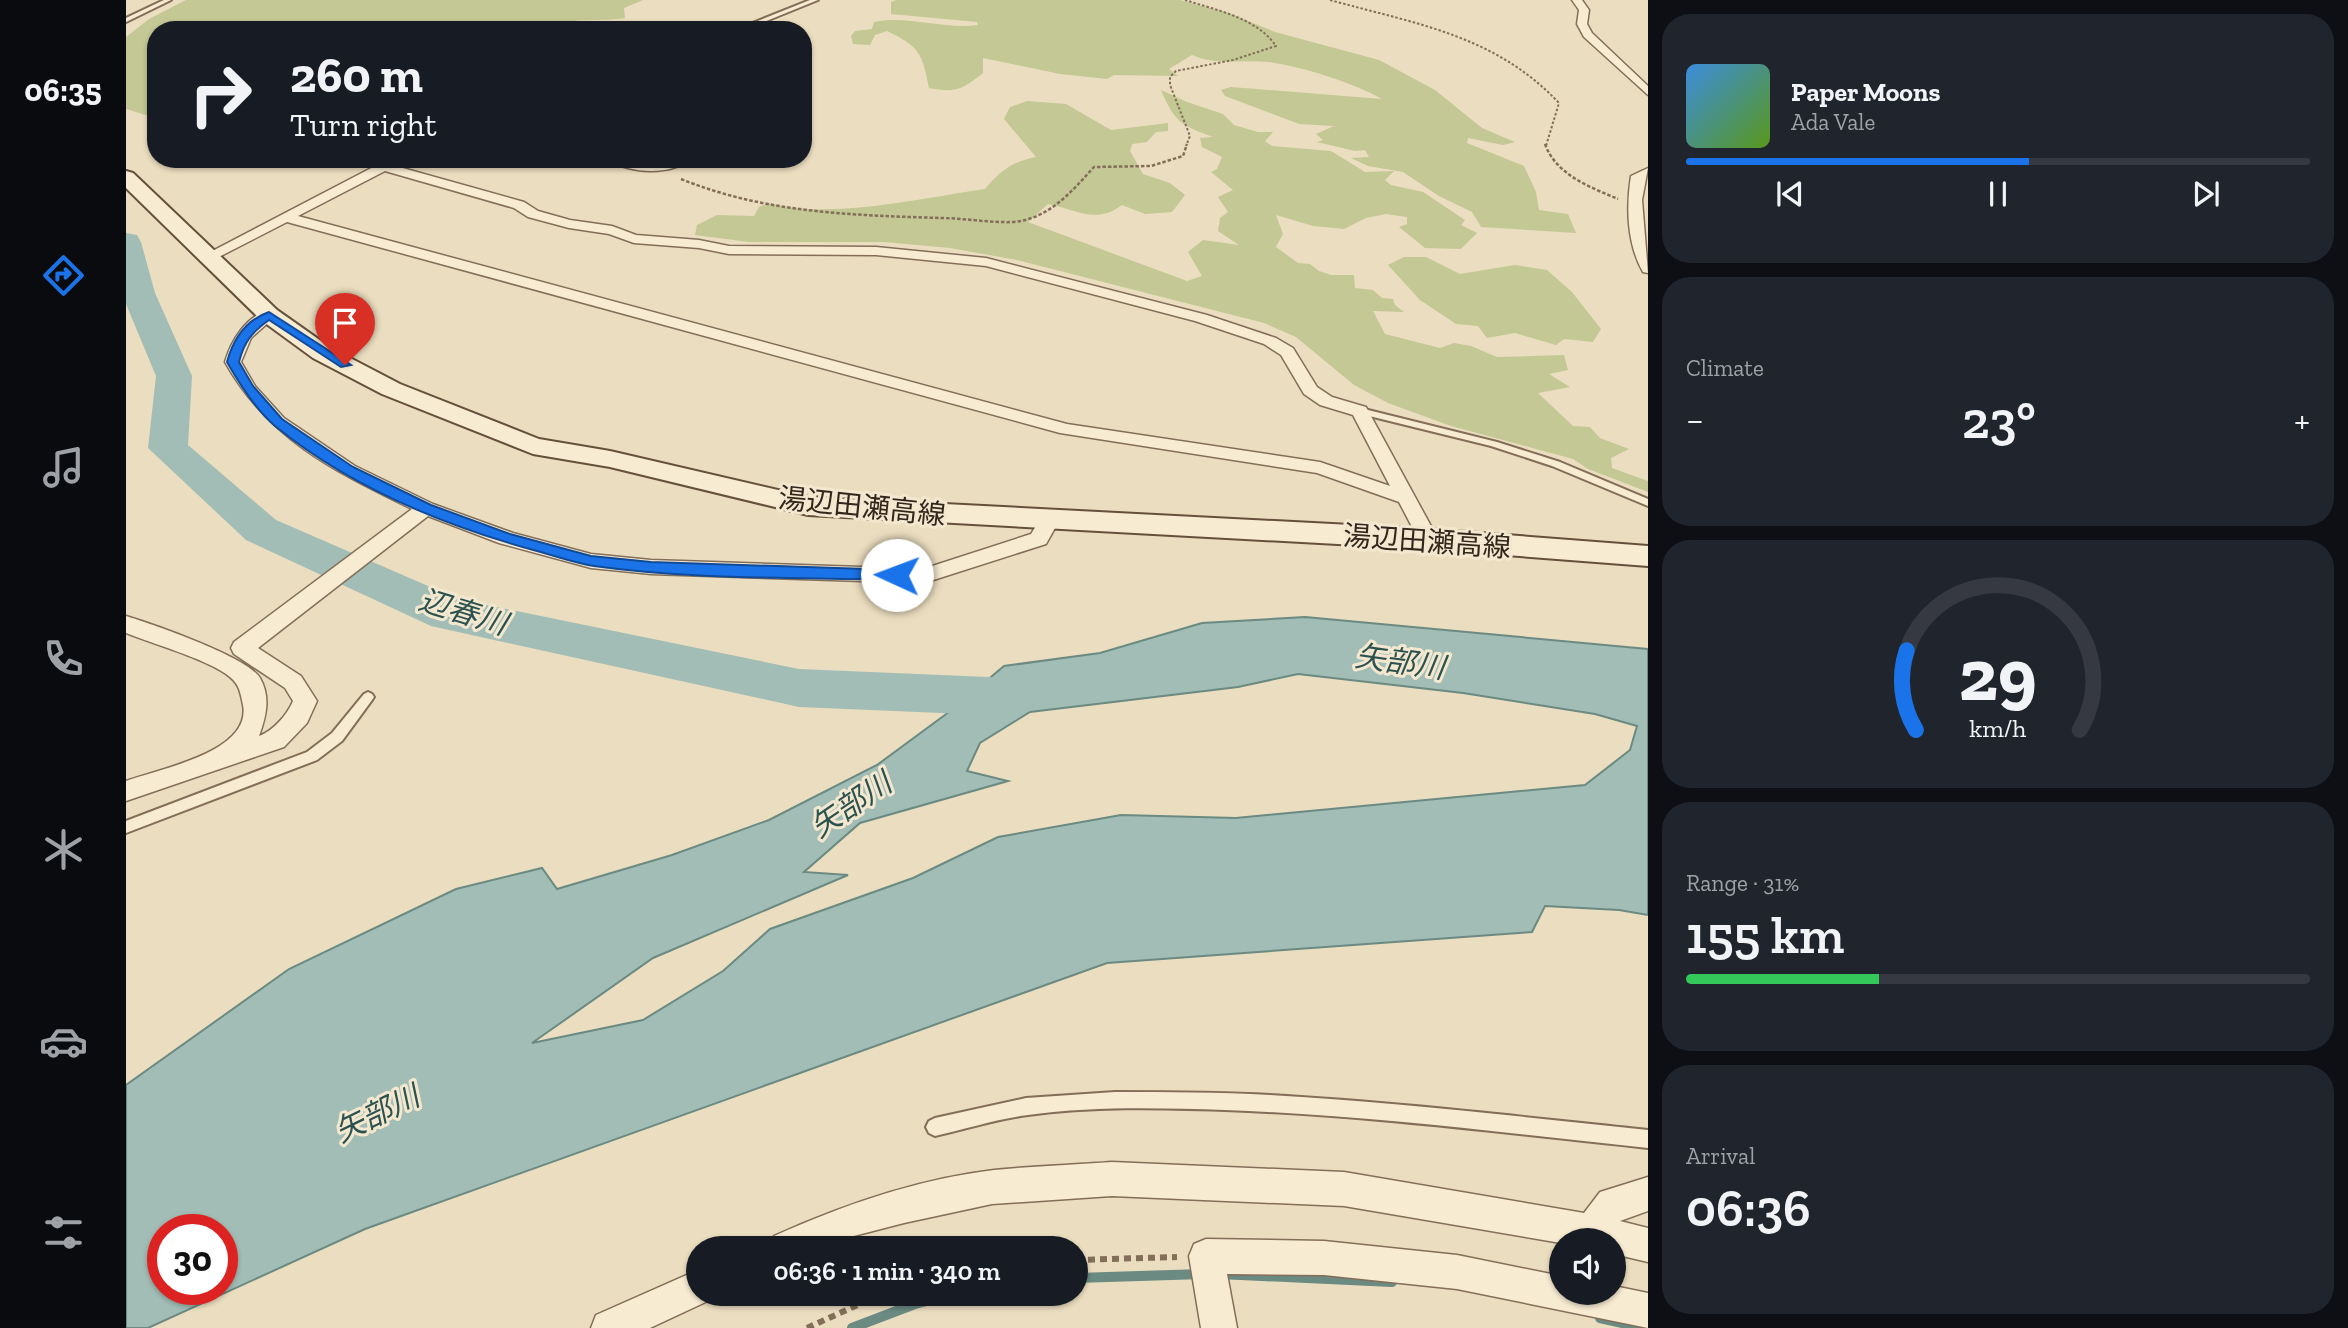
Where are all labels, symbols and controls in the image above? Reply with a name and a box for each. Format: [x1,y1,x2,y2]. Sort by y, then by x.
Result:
text: 260 m [290,46,423,105]
icon: right [175,49,266,140]
text: 06:35 [24,71,102,109]
text: Paper Moons [1791,76,1940,108]
text: Turn right [290,106,437,144]
text: Ada Vale [1791,108,1875,136]
icon: previous [1771,175,1809,213]
icon: pause [1979,175,2017,213]
icon: next [2187,175,2225,213]
icon: directions [39,251,88,300]
pin [315,293,375,365]
icon: arrive [326,304,364,342]
text: Climate [1686,354,1764,382]
text: 23° [1962,389,2036,451]
text: − [1686,397,1704,443]
text: + [2294,397,2310,443]
icon: music [39,443,88,492]
street label: 湯辺田瀬高線 [777,481,947,532]
street label: 湯辺田瀬高線 [1342,519,1512,564]
position arrow [860,538,934,612]
water label: 辺春川 [415,582,514,643]
text: 29 [1959,631,2037,719]
icon: phone [39,634,88,683]
water label: 矢部川 [1353,638,1450,687]
text: km/h [1969,713,2027,743]
water label: 矢部川 [804,763,901,845]
icon: climate [39,825,88,874]
text: Range · 31% [1686,869,1799,897]
text: 155 km [1686,904,1844,966]
icon: car [39,1017,88,1066]
water label: 矢部川 [329,1077,428,1150]
text: Arrival [1686,1142,1755,1170]
text: 06:36 [1686,1177,1811,1239]
icon: filters [39,1208,88,1257]
speed limit sign: 30 [147,1214,238,1305]
map controls [1549,1228,1626,1305]
button: sound [1549,1228,1626,1305]
text: 06:36 · 1 min · 340 m [774,1255,1000,1287]

